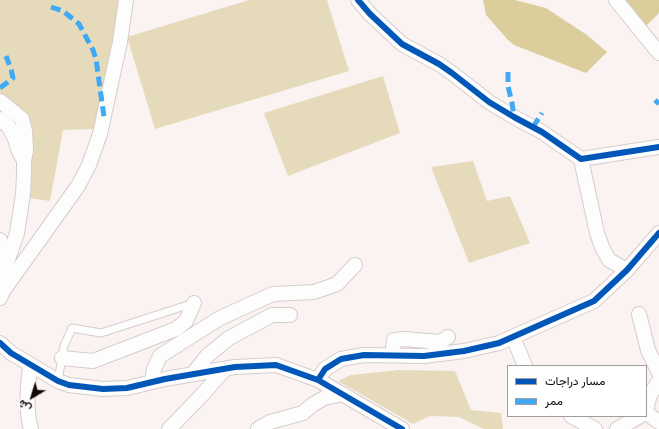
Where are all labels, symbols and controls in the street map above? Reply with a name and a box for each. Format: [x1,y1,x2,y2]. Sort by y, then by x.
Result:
legend [507,365,647,417]
text: مسار دراجات [545,372,605,389]
north arrow [12,377,52,417]
text: ممر [545,392,563,409]
text: ش [14,397,34,417]

